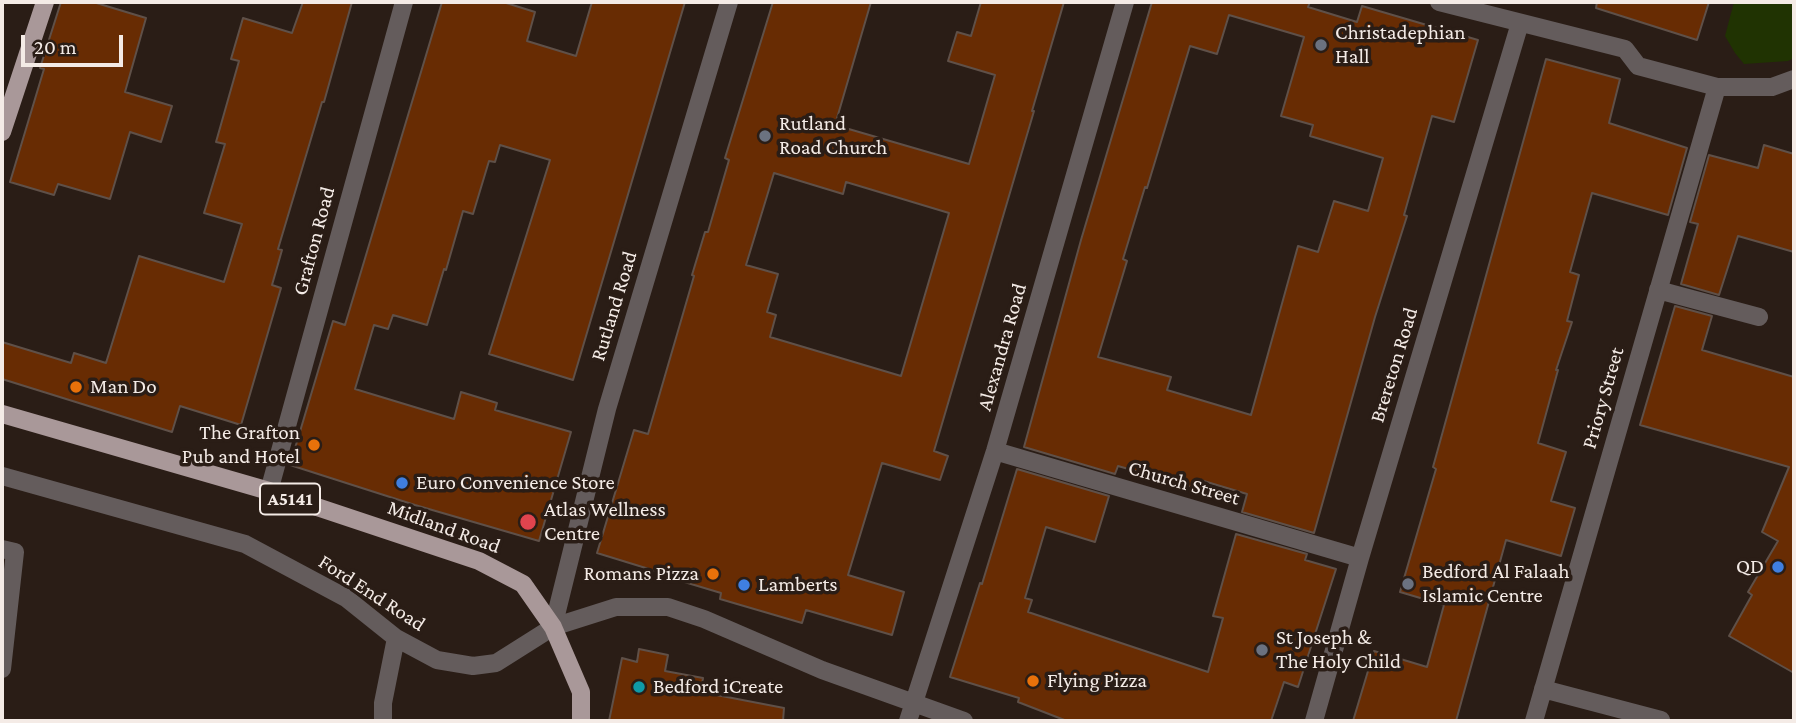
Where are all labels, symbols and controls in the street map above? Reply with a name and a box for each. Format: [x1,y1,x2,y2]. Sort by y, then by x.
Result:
place label: Christadephian Hall [1335,20,1466,70]
scale bar [24,21,126,65]
text: 20 m [34,35,77,59]
marker: Christadephian Hall [1313,37,1329,53]
place label: Rutland Road Church [779,111,887,161]
marker: Rutland Road Church [757,128,773,144]
street label: Grafton Road [287,184,341,298]
street label: Rutland Road [585,248,643,364]
street label: Alexandra Road [972,280,1032,414]
street label: Brereton Road [1365,304,1423,426]
street label: Priory Street [1577,344,1629,452]
place label: Man Do [90,374,157,400]
marker: Man Do [68,379,84,395]
place label: The Grafton Pub and Hotel [182,420,300,470]
marker: The Grafton Pub and Hotel [306,437,322,453]
street label: Church Street [1125,455,1243,511]
place label: Euro Convenience Store [416,470,615,496]
marker: Euro Convenience Store [394,475,410,491]
road number: A5141 [260,484,320,514]
street label: Midland Road [384,495,504,559]
place label: Atlas Wellness Centre [544,497,666,547]
marker: Atlas Wellness Centre [518,512,538,532]
street label: Ford End Road [314,549,430,637]
place label: QD [1736,554,1764,580]
place label: Bedford Al Falaah Islamic Centre [1422,559,1570,609]
marker: QD [1770,559,1786,575]
place label: Romans Pizza [584,561,699,587]
marker: Romans Pizza [705,566,721,582]
place label: Lamberts [758,572,838,598]
marker: Bedford Al Falaah Islamic Centre [1400,576,1416,592]
marker: Lamberts [736,577,752,593]
place label: St Joseph & The Holy Child [1276,625,1401,675]
marker: St Joseph & The Holy Child [1254,642,1270,658]
place label: Flying Pizza [1047,668,1147,694]
marker: Flying Pizza [1025,673,1041,689]
place label: Bedford iCreate [653,674,783,700]
marker: Bedford iCreate [631,679,647,695]

